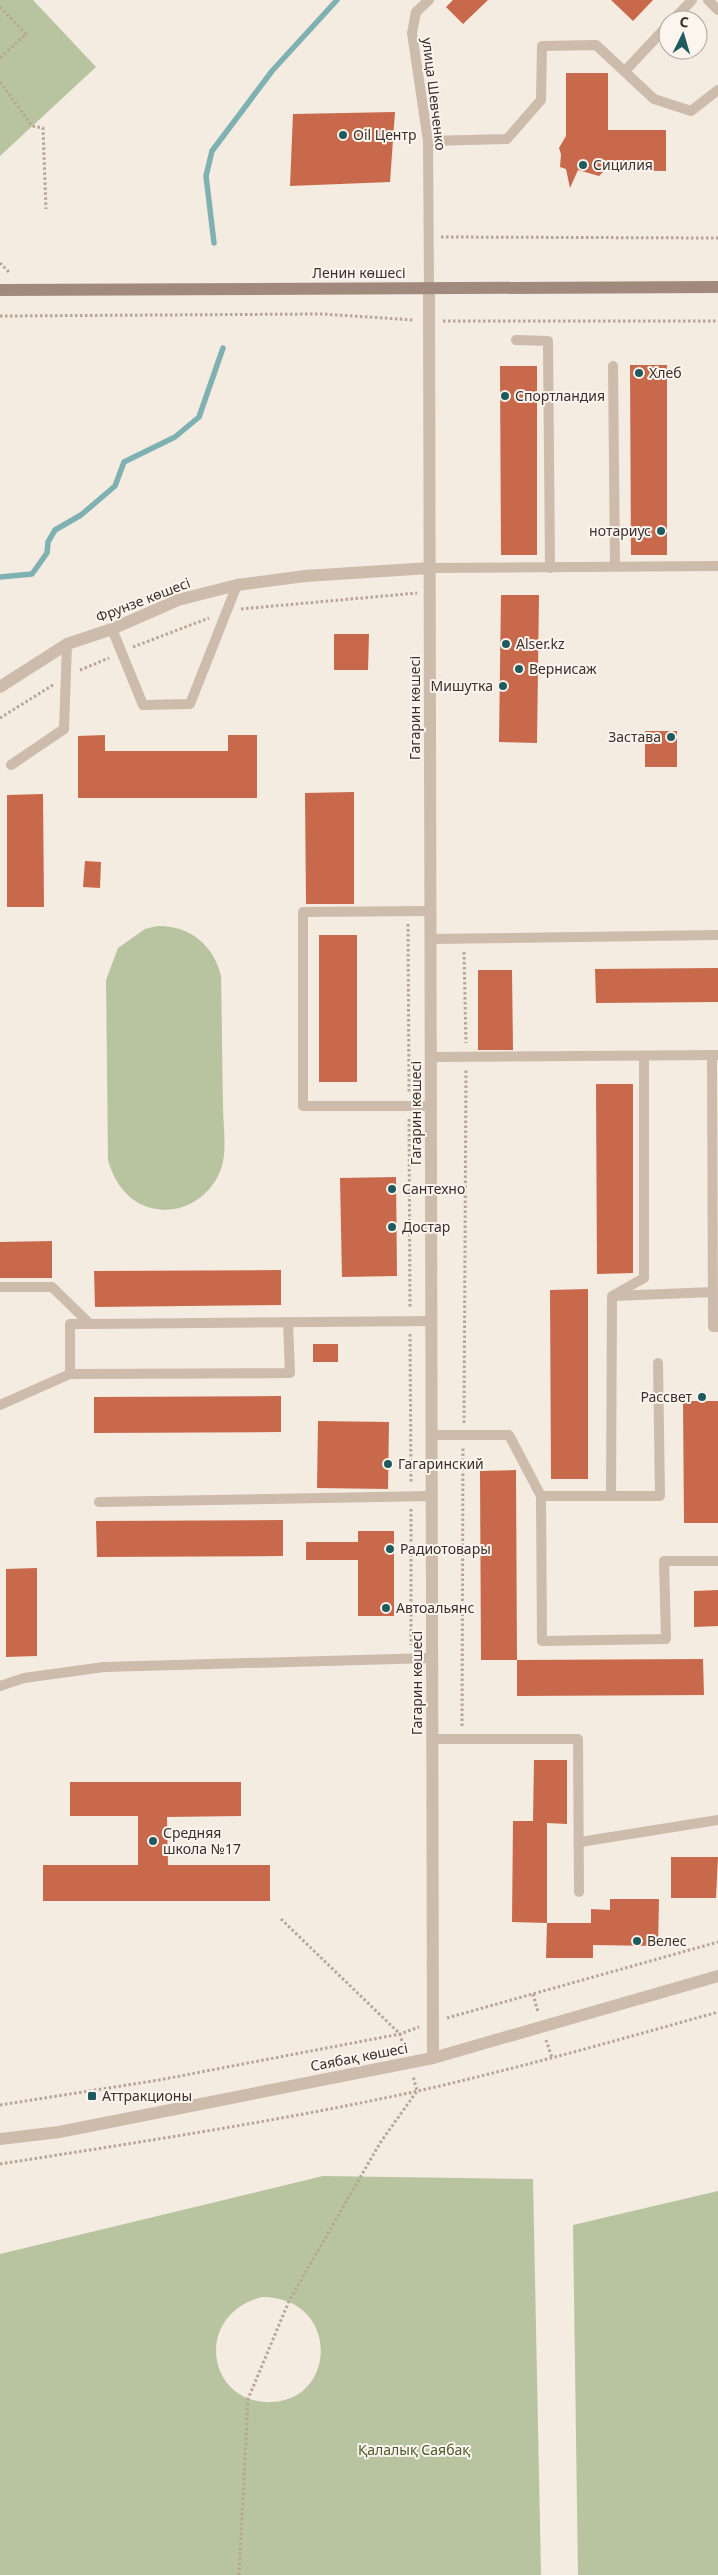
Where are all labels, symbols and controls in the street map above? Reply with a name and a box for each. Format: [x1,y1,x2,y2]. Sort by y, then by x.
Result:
north arrow [658,10,708,60]
text: С [679,12,690,31]
street label: улица Шевченко [418,36,451,151]
place label: Oil Центр [353,125,417,144]
marker: Oil Центр [337,129,349,141]
place label: Сицилия [593,155,653,174]
marker: Сицилия [577,159,589,171]
street label: Ленин көшесі [312,263,406,282]
place label: Хлеб [649,363,682,382]
marker: Хлеб [633,367,645,379]
place label: Спортландия [515,386,605,405]
marker: Спортландия [499,390,511,402]
place label: нотариус [589,521,651,540]
marker: нотариус [655,525,667,537]
street label: Фрунзе көшесі [93,573,193,626]
place label: Alser.kz [516,634,565,653]
marker: Alser.kz [500,638,512,650]
street label: Гагарин көшесі [405,656,424,760]
place label: Вернисаж [529,659,597,678]
marker: Вернисаж [513,663,525,675]
place label: Мишутка [431,676,493,695]
marker: Мишутка [497,680,509,692]
place label: Застава [608,727,661,746]
marker: Застава [665,731,677,743]
street label: Гагарин көшесі [406,1061,425,1165]
place label: Сантехно [402,1179,465,1198]
marker: Сантехно [386,1183,398,1195]
place label: Достар [402,1217,450,1236]
marker: Достар [386,1221,398,1233]
place label: Рассвет [640,1387,692,1406]
marker: Рассвет [696,1391,708,1403]
place label: Гагаринский [398,1454,484,1473]
marker: Гагаринский [382,1458,394,1470]
place label: Радиотовары [400,1539,491,1558]
marker: Радиотовары [384,1543,396,1555]
place label: Автоальянс [396,1598,474,1617]
marker: Автоальянс [380,1602,392,1614]
street label: Гагарин көшесі [407,1631,426,1735]
place label: Средняя школа №17 [163,1823,241,1858]
marker: Средняя школа №17 [147,1835,159,1847]
place label: Велес [647,1931,687,1950]
marker: Велес [631,1935,643,1947]
street label: Саябақ көшесі [309,2038,409,2075]
place label: Аттракционы [102,2086,192,2105]
marker: Аттракционы [86,2090,98,2102]
park label: Қалалық Саябақ [358,2440,470,2459]

